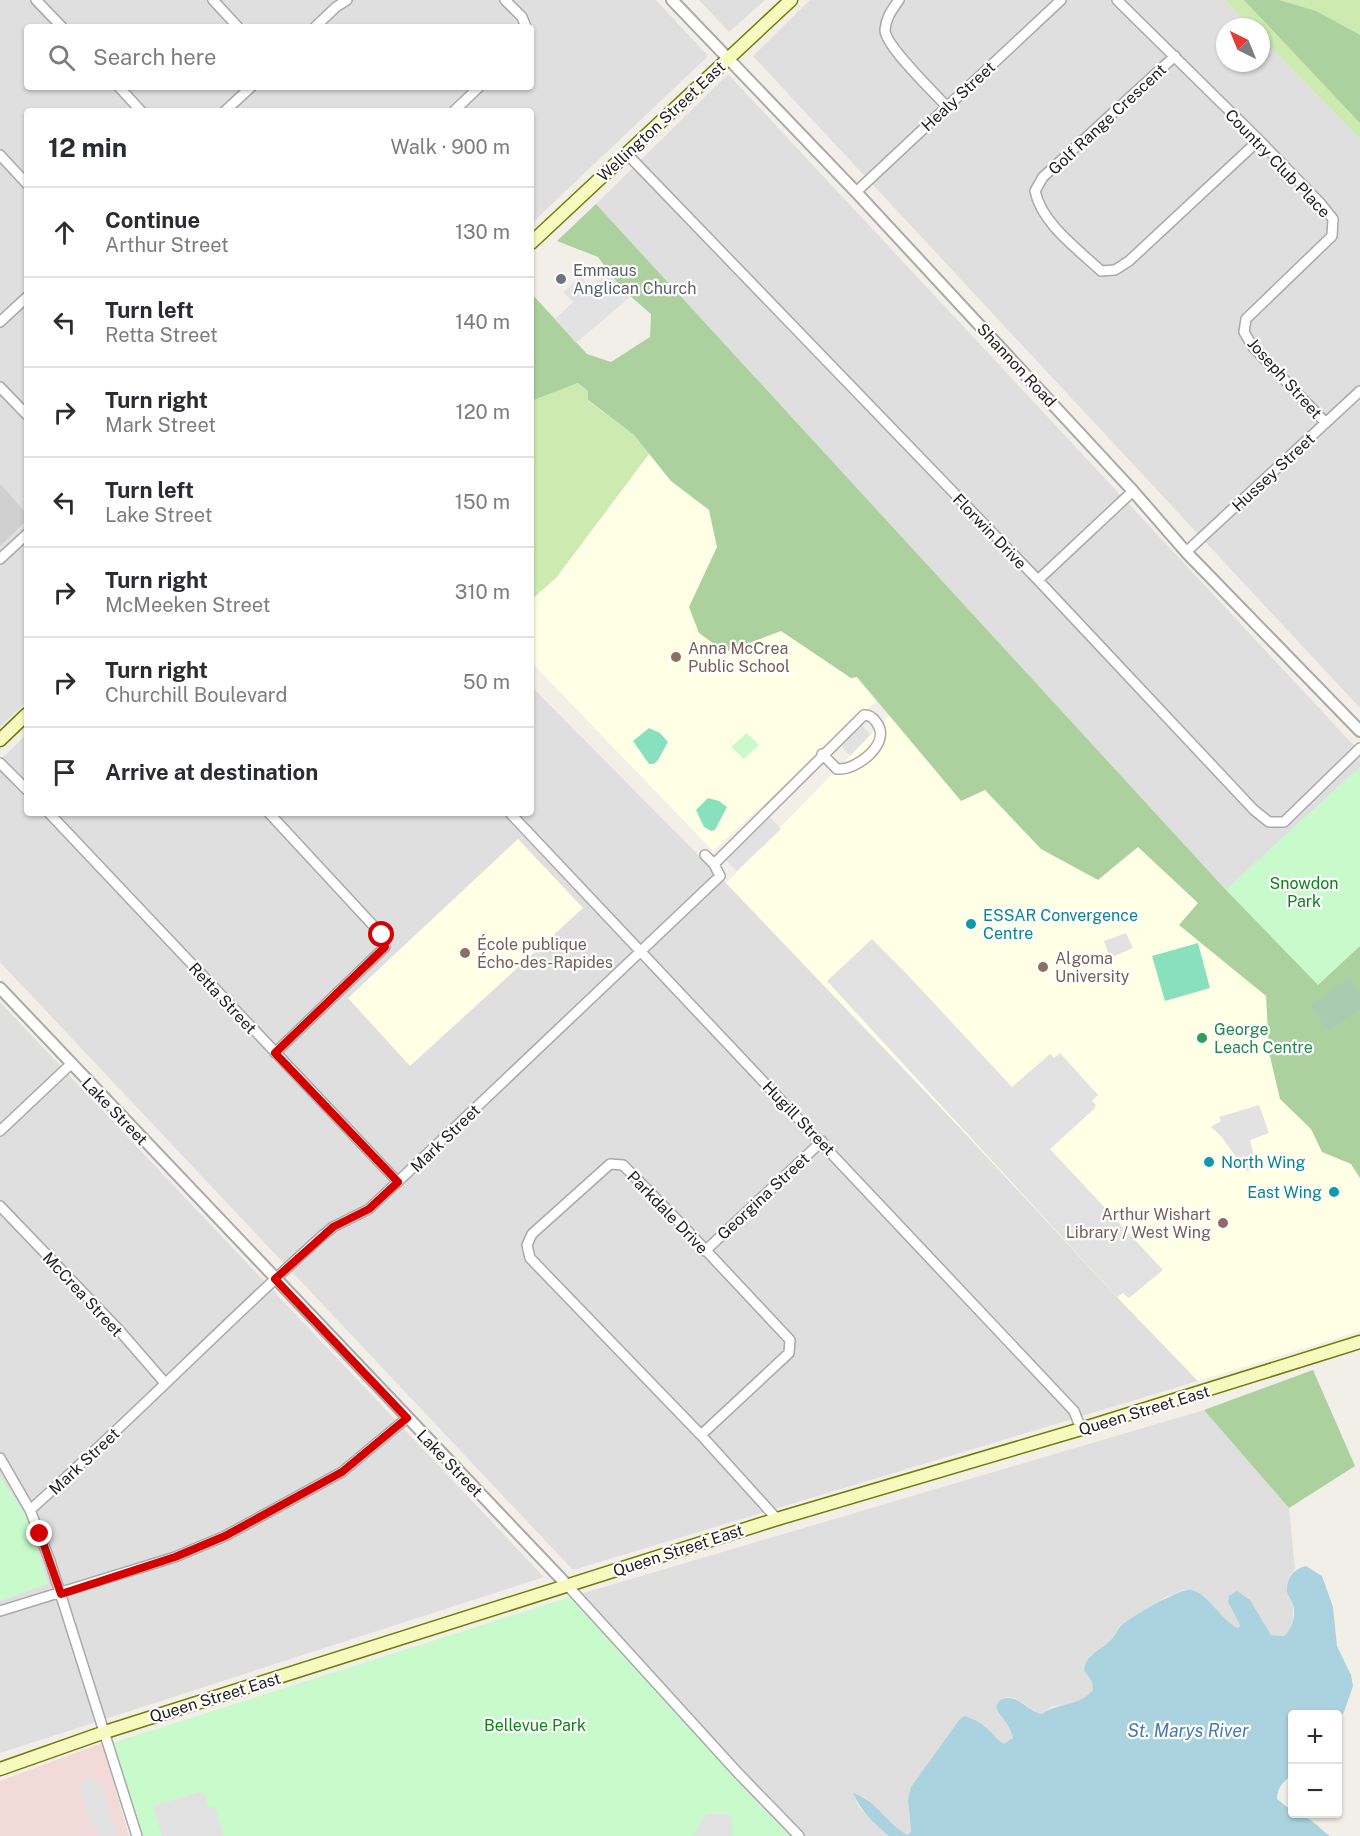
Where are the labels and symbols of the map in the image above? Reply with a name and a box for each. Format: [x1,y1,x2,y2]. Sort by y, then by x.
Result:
north arrow [1216,18,1270,72]
street label: Wellington Street East [593,57,729,186]
street label: Healy Street [918,57,999,135]
street label: Golf Range Crescent [1045,60,1170,179]
street label: Country Club Place [1221,105,1334,221]
place label: Emmaus Anglican Church [573,261,696,298]
marker: Emmaus Anglican Church [554,272,568,286]
street label: Shannon Road [973,320,1060,411]
street label: Joseph Street [1244,334,1326,422]
street label: Hussey Street [1228,429,1319,515]
street label: Florwin Drive [949,490,1030,573]
place label: Anna McCrea Public School [688,639,790,676]
marker: Anna McCrea Public School [669,650,683,664]
park label: Snowdon Park [1269,874,1339,911]
place label: ESSAR Convergence Centre [983,906,1138,943]
marker: ESSAR Convergence Centre [964,917,978,931]
route start [368,921,394,947]
place label: École publique Écho-des-Rapides [477,934,613,972]
marker: École publique Écho-des-Rapides [458,946,472,960]
place label: Algoma University [1055,949,1130,986]
street label: Retta Street [185,959,260,1038]
marker: Algoma University [1036,960,1050,974]
place label: George Leach Centre [1214,1020,1313,1057]
marker: George Leach Centre [1195,1031,1209,1045]
street label: Lake Street [78,1074,151,1149]
street label: Hugill Street [759,1077,839,1159]
street label: Mark Street [407,1101,484,1176]
street label: Georgina Street [714,1149,813,1244]
place label: North Wing [1221,1153,1306,1172]
marker: North Wing [1202,1155,1216,1169]
street label: Parkdale Drive [623,1167,712,1258]
place label: East Wing [1247,1183,1322,1202]
marker: East Wing [1327,1185,1341,1199]
place label: Arthur Wishart Library / West Wing [1066,1205,1211,1242]
marker: Arthur Wishart Library / West Wing [1216,1216,1230,1230]
street label: McCrea Street [39,1248,127,1340]
street label: Queen Street East [1076,1382,1212,1439]
street label: Mark Street [45,1424,123,1499]
street label: Lake Street [413,1426,486,1501]
route end [26,1520,52,1546]
street label: Queen Street East [611,1520,746,1581]
street label: Queen Street East [147,1669,283,1726]
park label: Bellevue Park [484,1716,586,1735]
water label: St. Marys River [1127,1720,1249,1741]

